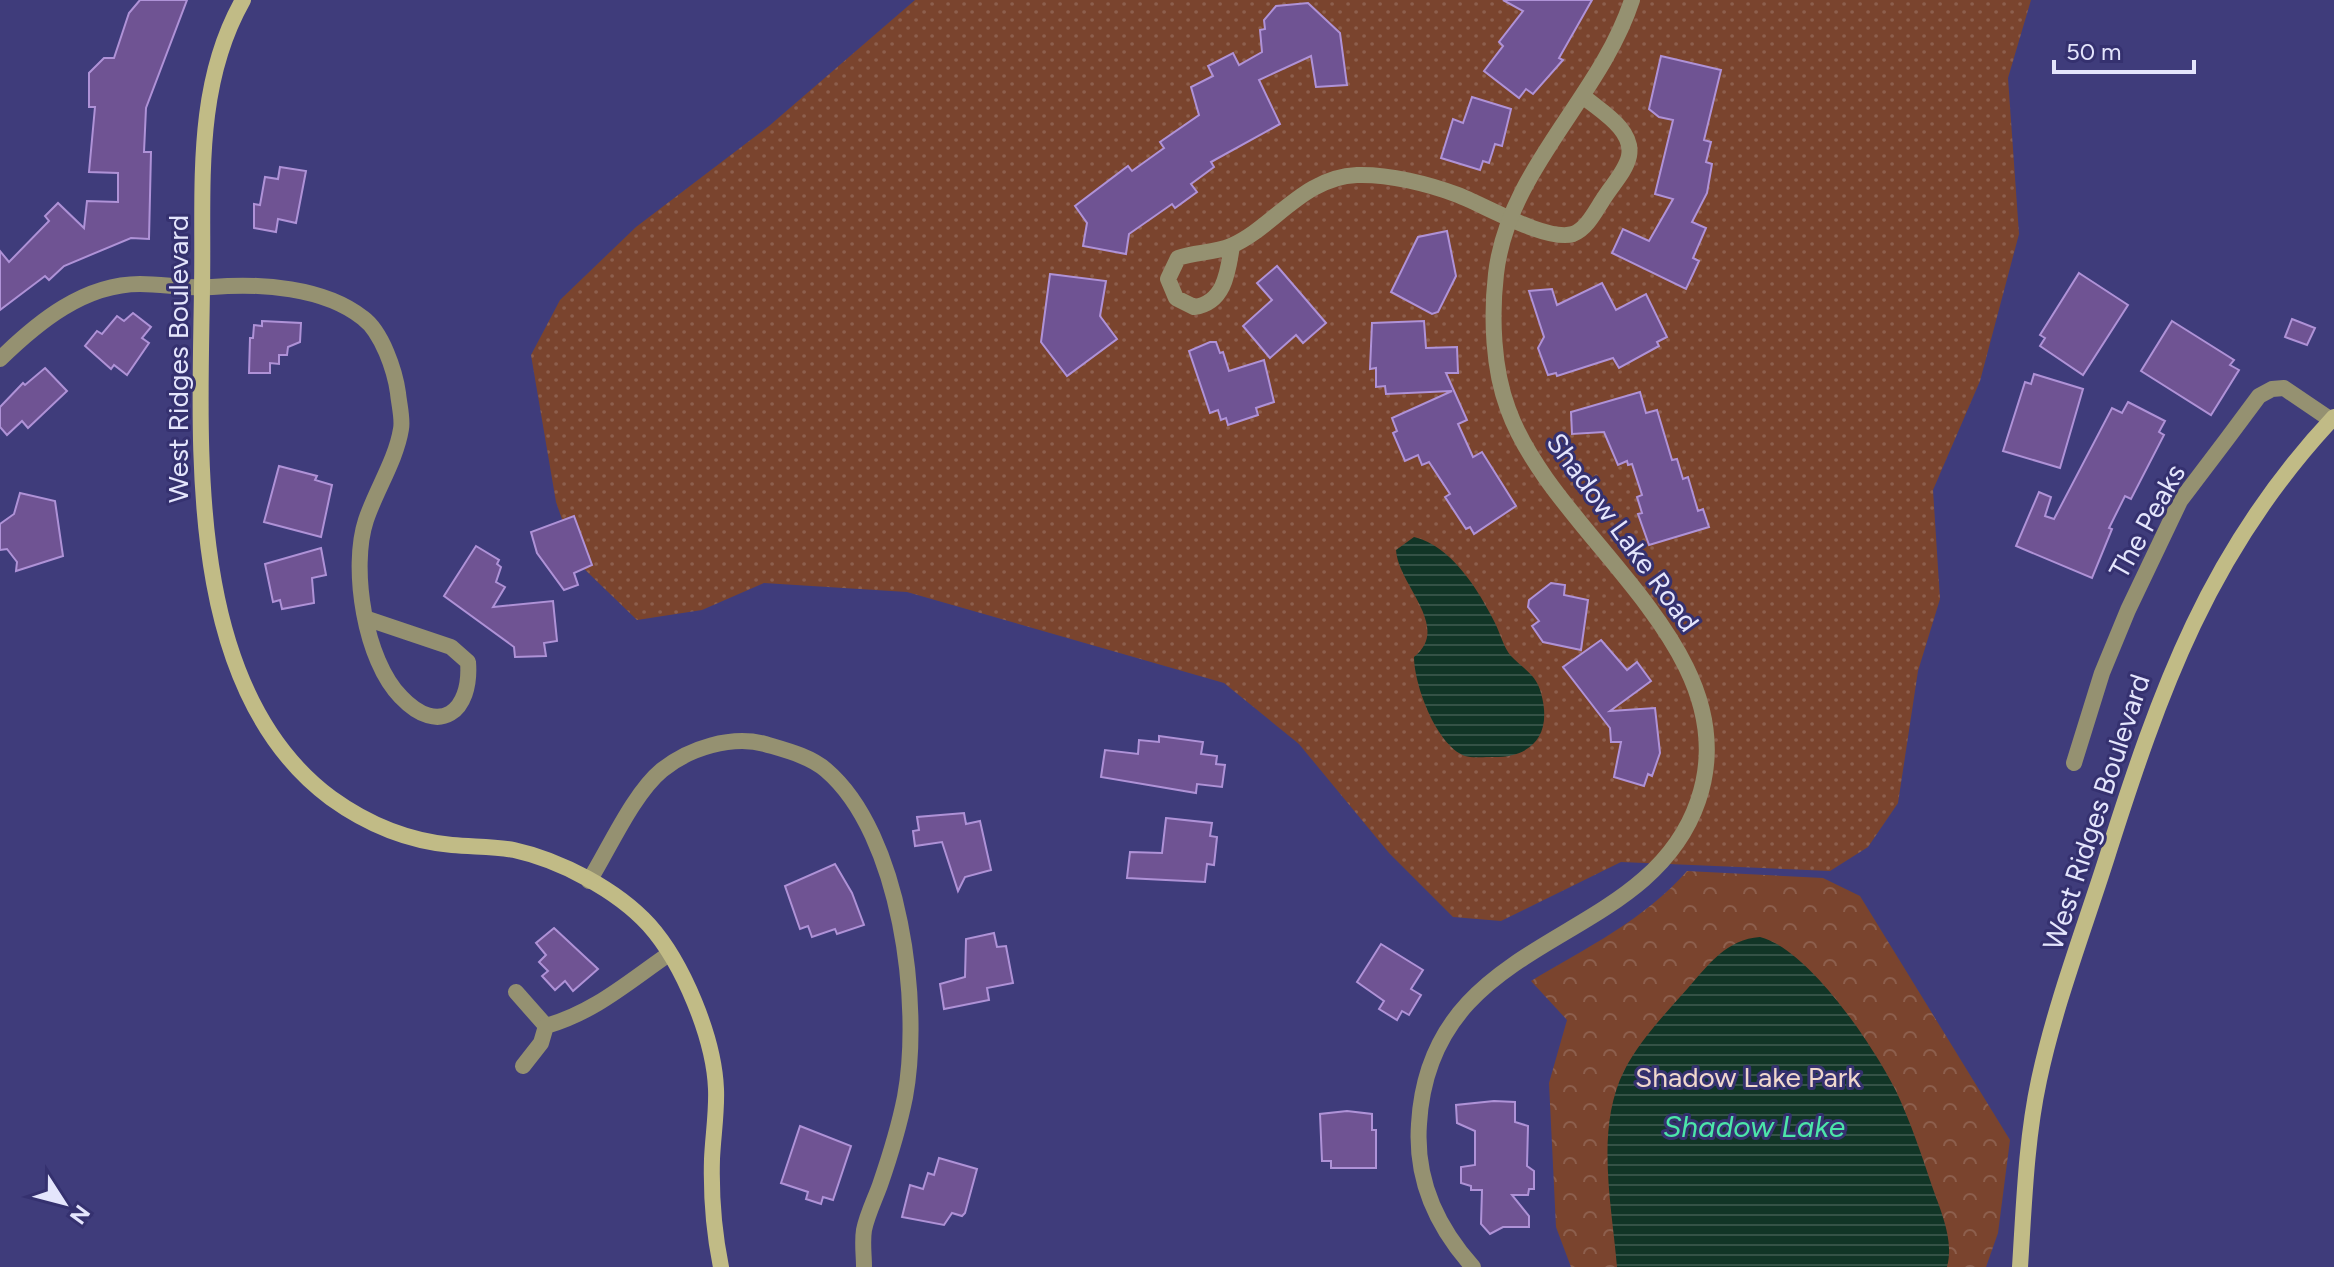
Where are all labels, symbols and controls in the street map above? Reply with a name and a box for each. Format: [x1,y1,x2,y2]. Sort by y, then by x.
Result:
scale bar [2054,24,2194,74]
text: 50 m [2066,37,2122,66]
street label: West Ridges Boulevard [161,215,195,503]
street label: Shadow Lake Road [1540,426,1706,638]
street label: The Peaks [2102,458,2192,584]
street label: West Ridges Boulevard [2035,670,2157,954]
park label: Shadow Lake Park [1635,1060,1861,1094]
water label: Shadow Lake [1663,1108,1845,1145]
north arrow [24,1163,104,1243]
text: N [64,1200,96,1229]

